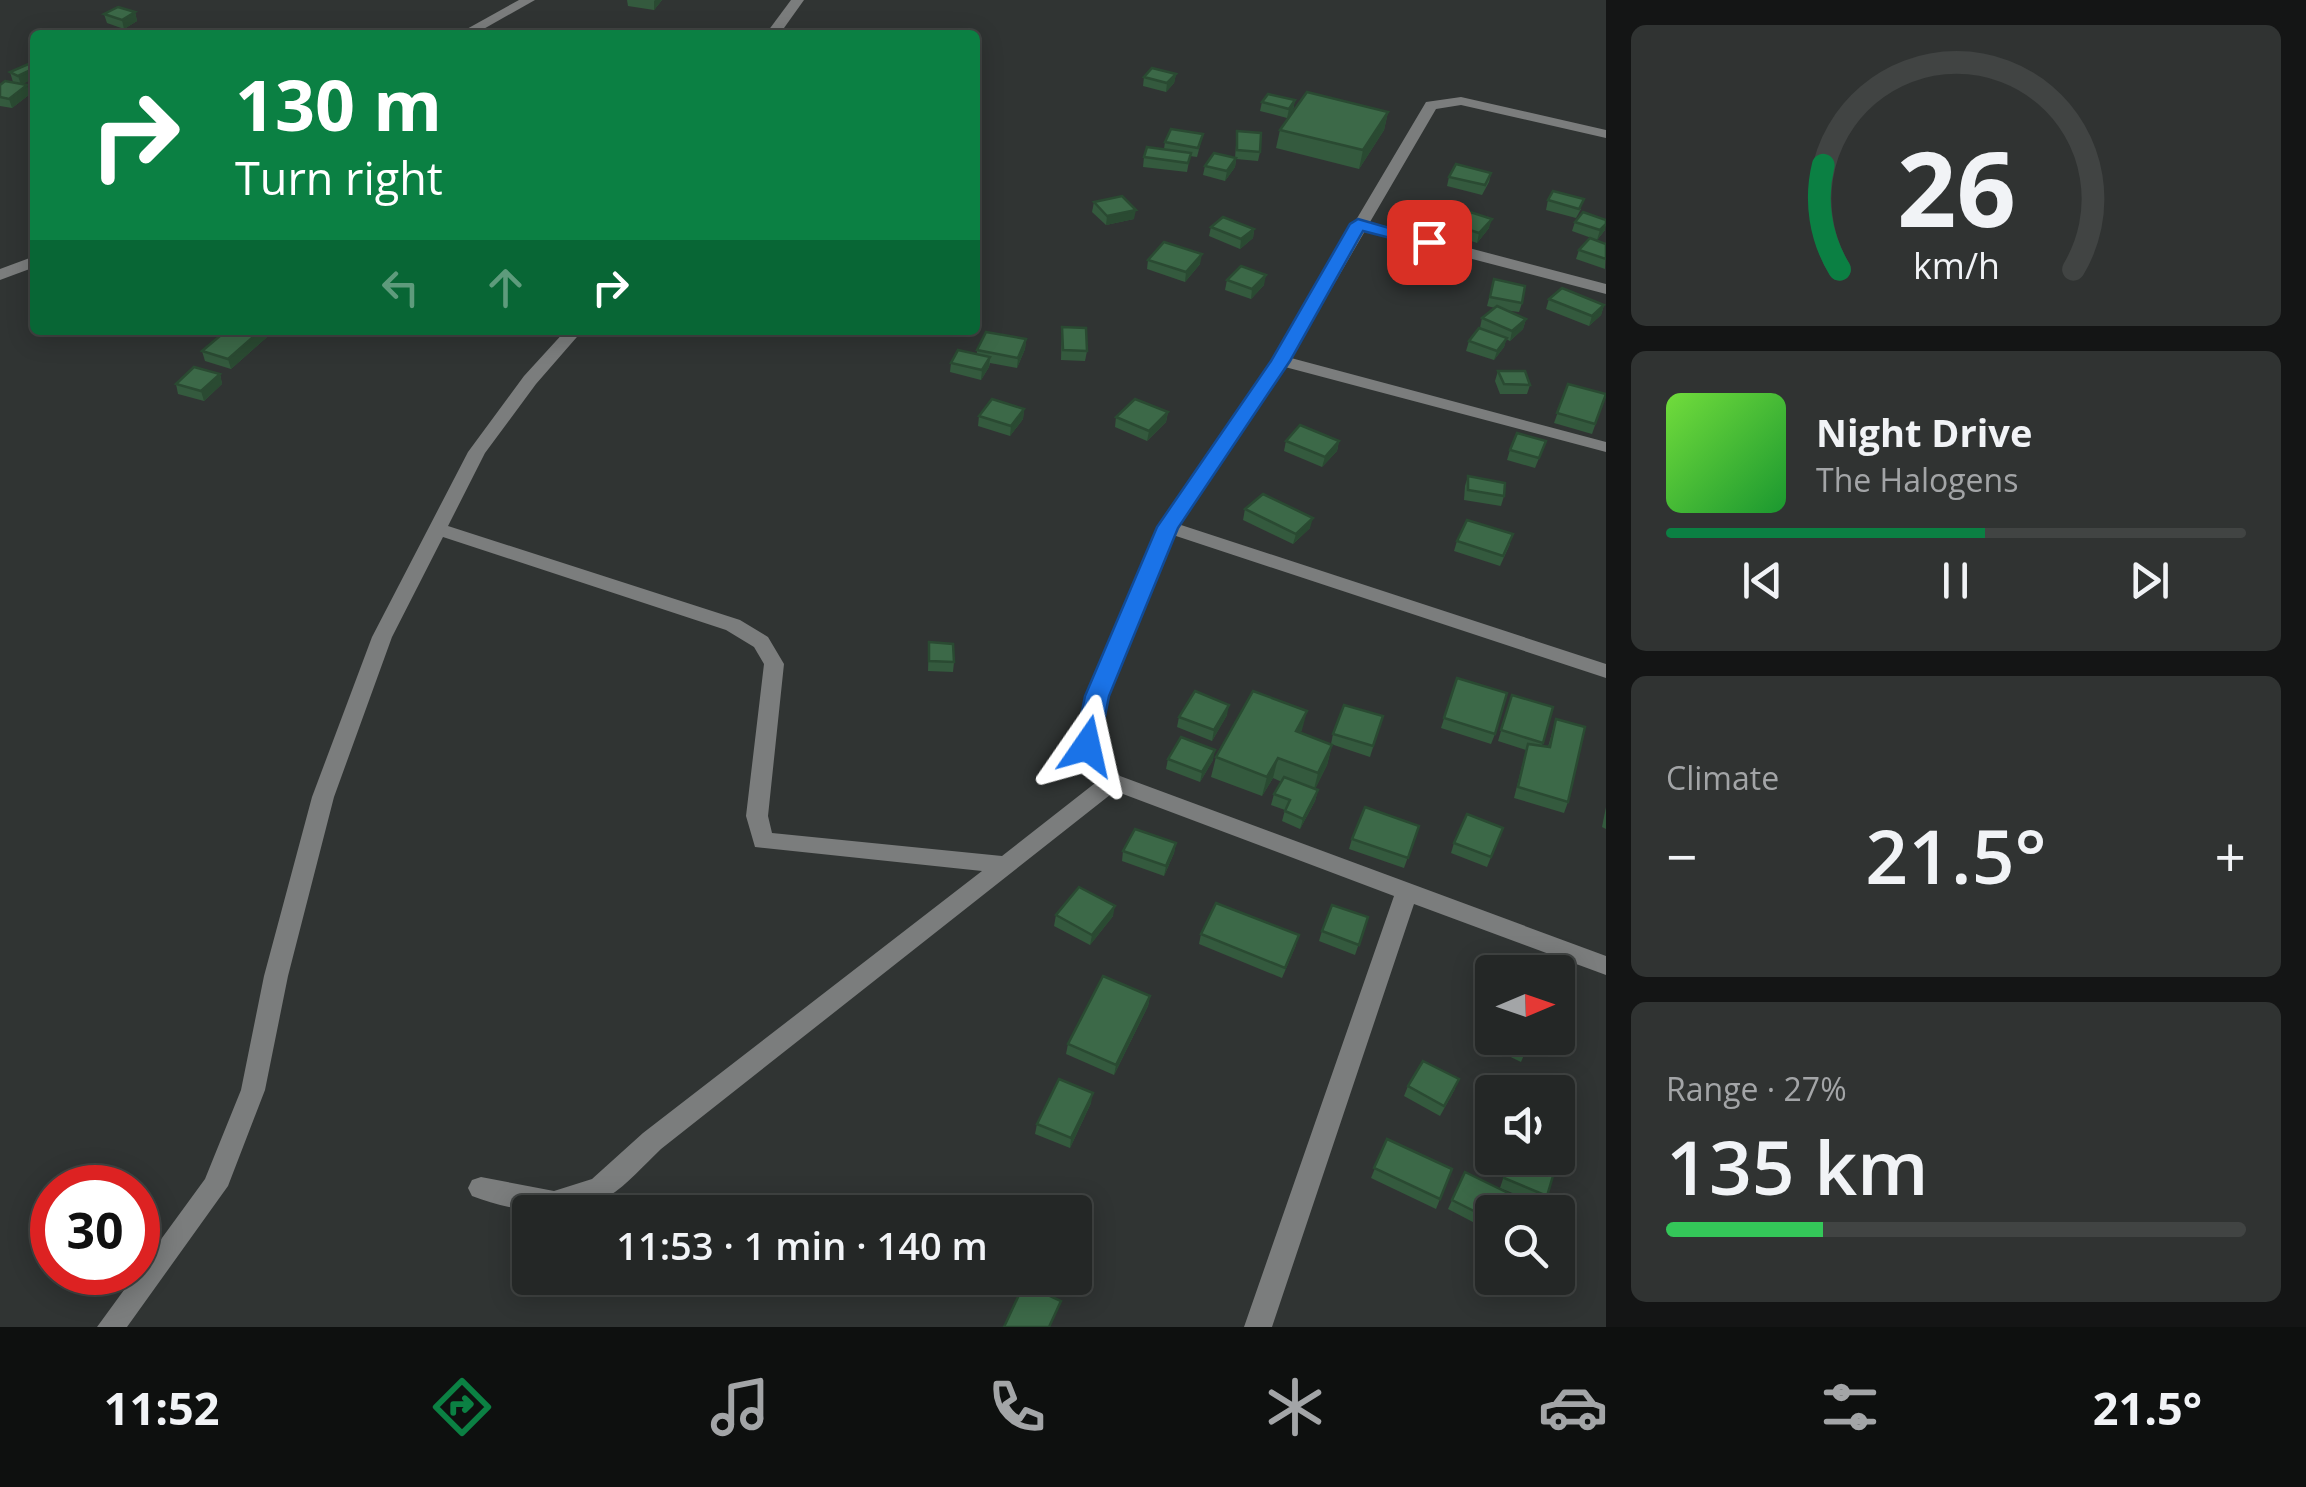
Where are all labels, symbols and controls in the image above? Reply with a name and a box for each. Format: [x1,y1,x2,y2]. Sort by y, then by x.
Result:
text: 130 m [235,56,442,152]
icon: right [70,70,200,200]
text: 26 [1897,116,2015,257]
text: Turn right [235,147,443,208]
pin [1387,200,1472,285]
icon: arrive [1402,215,1457,270]
text: km/h [1913,241,1999,289]
icon: left [373,260,428,315]
icon: ahead [478,260,533,315]
icon: right [583,260,638,315]
text: Night Drive [1816,406,2032,458]
text: The Halogens [1816,458,2018,501]
icon: previous [1735,553,1790,608]
icon: pause [1928,553,1983,608]
icon: next [2122,553,2177,608]
position arrow [1035,694,1139,798]
text: Climate [1666,756,1779,799]
text: 21.5° [1865,804,2047,906]
text: − [1666,818,1697,893]
text: + [2215,818,2246,893]
north arrow [1475,955,1575,1055]
map controls [1475,955,1575,1295]
text: Range · 27% [1666,1067,1847,1110]
button: sound [1475,1075,1575,1175]
text: 135 km [1666,1115,1929,1217]
speed limit sign: 30 [30,1165,160,1295]
button: search [1475,1195,1575,1295]
text: 11:53 · 1 min · 140 m [616,1219,988,1271]
icon: directions [427,1372,497,1442]
icon: music [705,1372,775,1442]
icon: phone [982,1372,1052,1442]
icon: climate [1260,1372,1330,1442]
icon: car [1538,1372,1608,1442]
icon: filters [1815,1372,1885,1442]
text: 11:52 [104,1377,220,1438]
text: 21.5° [2093,1377,2202,1438]

